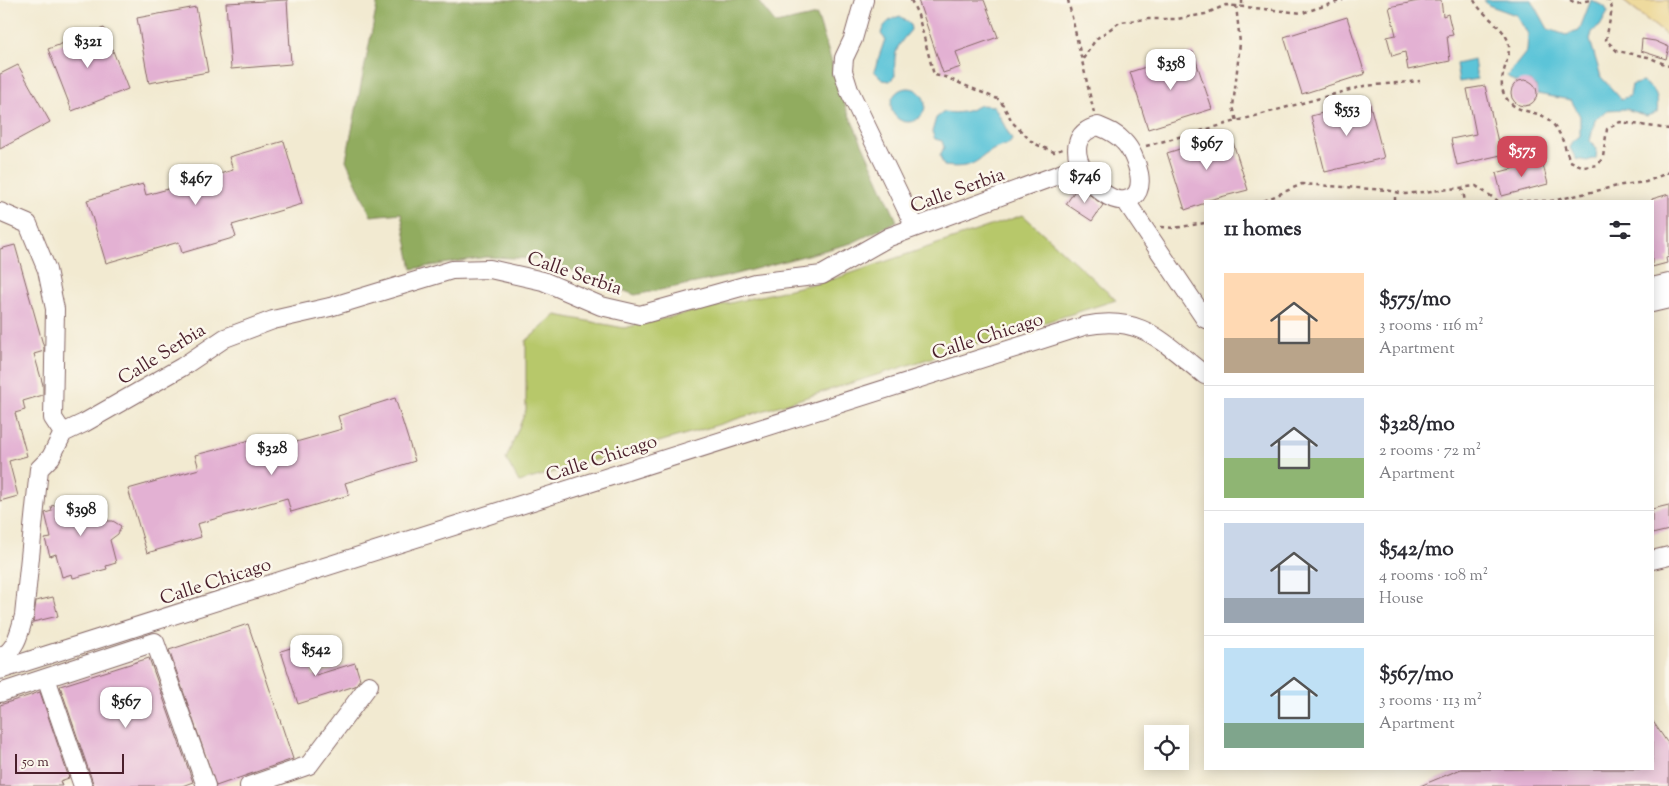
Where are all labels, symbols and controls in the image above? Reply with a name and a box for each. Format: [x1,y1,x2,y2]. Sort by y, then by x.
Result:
pin: $321 [58,27,118,69]
text: $321 [74,31,102,54]
pin: $358 [1141,48,1201,91]
text: $358 [1157,53,1185,76]
pin: $553 [1317,94,1377,137]
text: $553 [1334,99,1360,122]
pin: $967 [1177,128,1237,171]
text: $967 [1191,133,1223,156]
pin: $575 [1492,136,1552,178]
text: $575 [1508,140,1536,163]
street label: Calle Serbia [907,162,1009,221]
pin: $746 [1055,162,1115,204]
pin: $467 [166,164,226,206]
text: $746 [1069,166,1101,189]
text: $467 [180,168,212,191]
text: 11 homes [1224,215,1302,245]
icon: filters [1606,216,1634,244]
street label: Calle Serbia [523,246,626,303]
text: $575/mo [1379,285,1451,315]
icon: home [1264,293,1324,353]
street label: Calle Chicago [929,307,1047,368]
text: 3 rooms · 116 m² [1379,315,1484,338]
street label: Calle Serbia [113,317,212,393]
text: Apartment [1379,338,1455,361]
text: $328/mo [1379,410,1455,440]
icon: home [1264,418,1324,478]
street label: Calle Chicago [543,429,661,490]
pin: $328 [242,434,302,476]
text: $328 [257,438,287,461]
text: 2 rooms · 72 m² [1379,440,1481,463]
text: Apartment [1379,463,1455,486]
pin: $398 [51,494,111,537]
text: $398 [66,499,96,522]
text: $542/mo [1379,535,1454,565]
icon: home [1264,543,1324,603]
street label: Calle Chicago [157,552,275,613]
text: 4 rooms · 108 m² [1379,565,1488,588]
text: House [1379,588,1423,611]
pin: $542 [286,634,346,677]
text: $542 [301,639,331,662]
text: $567/mo [1379,660,1453,690]
icon: home [1264,668,1324,728]
pin: $567 [96,686,156,729]
text: 3 rooms · 113 m² [1379,690,1482,713]
text: $567 [111,691,141,714]
text: Apartment [1379,713,1455,736]
map controls [1144,725,1189,770]
button: locate [1144,725,1189,770]
scale bar [15,751,124,774]
text: 50 m [22,753,49,773]

